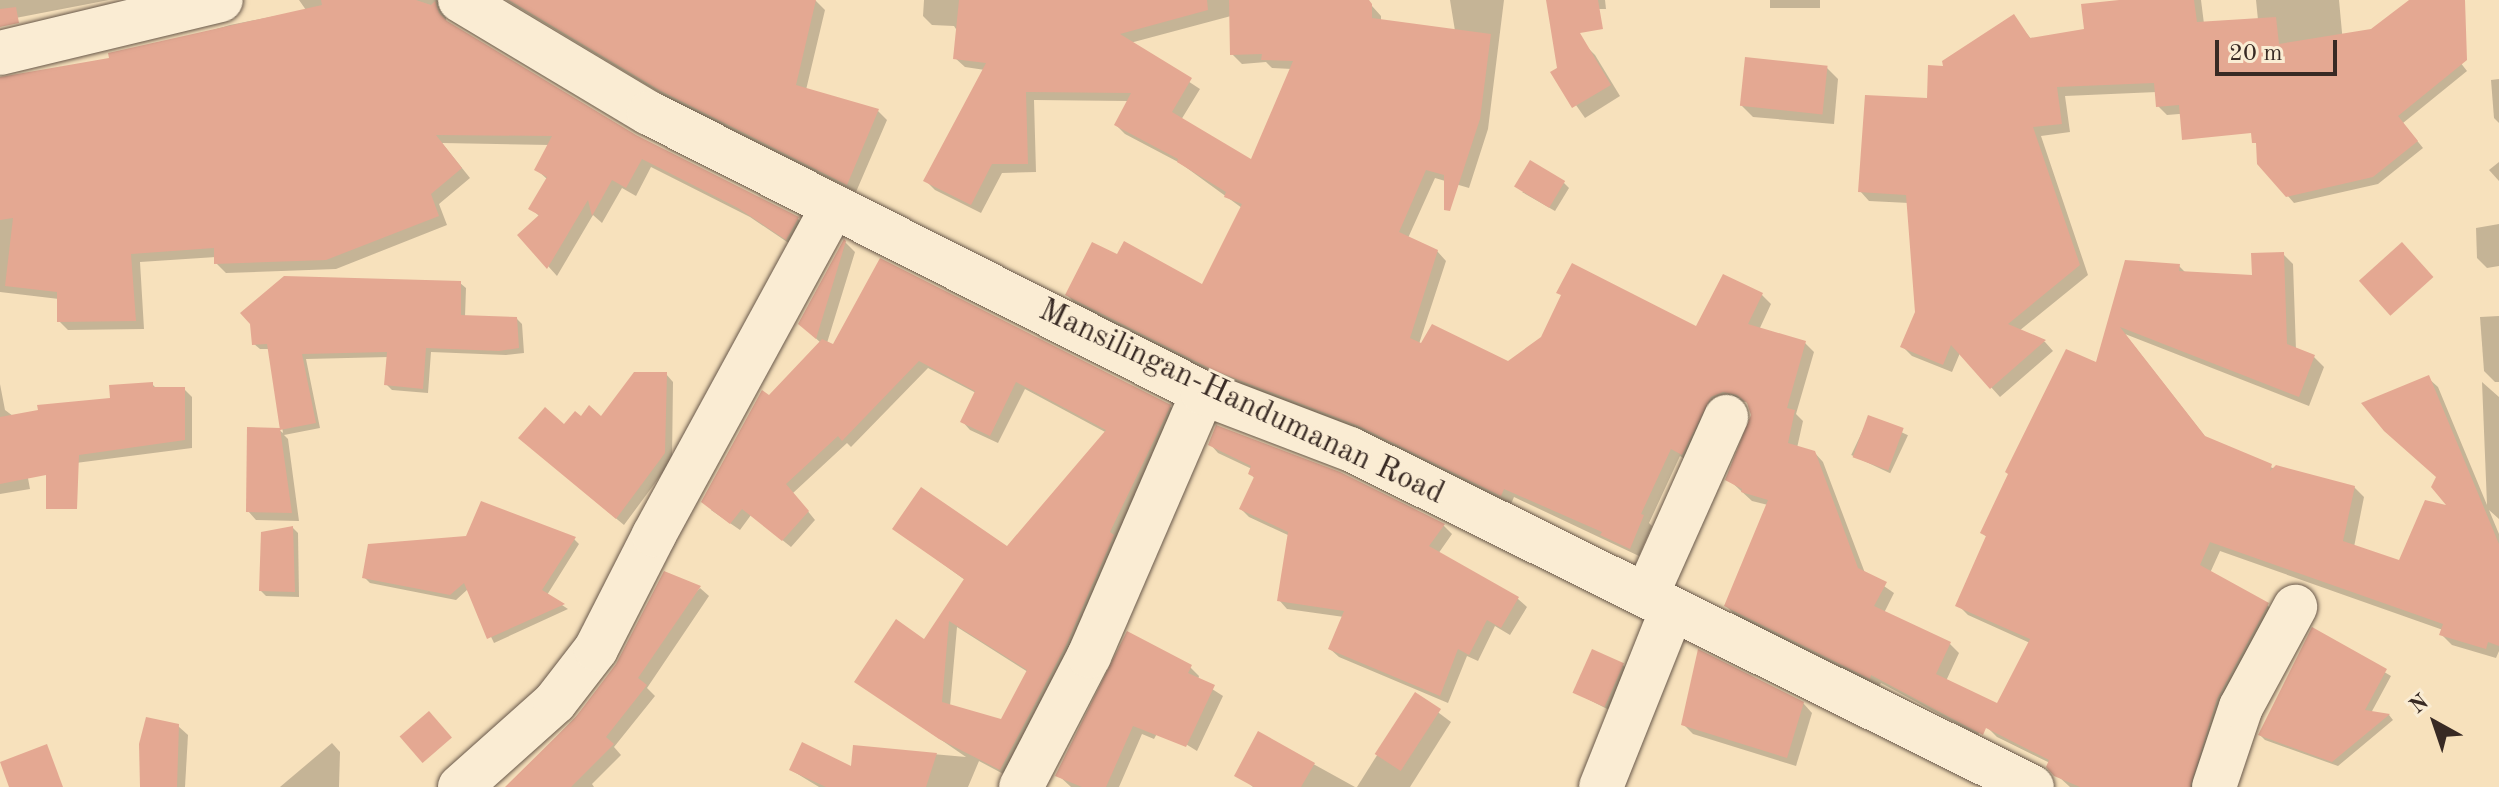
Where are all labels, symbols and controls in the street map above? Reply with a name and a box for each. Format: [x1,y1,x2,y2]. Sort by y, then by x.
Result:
scale bar [2219,24,2341,74]
text: 20 m [2229,42,2283,66]
street label: Mansilingan-Handumanan Road [1032,292,1450,514]
north arrow [2395,683,2475,763]
text: N [2406,691,2433,718]

